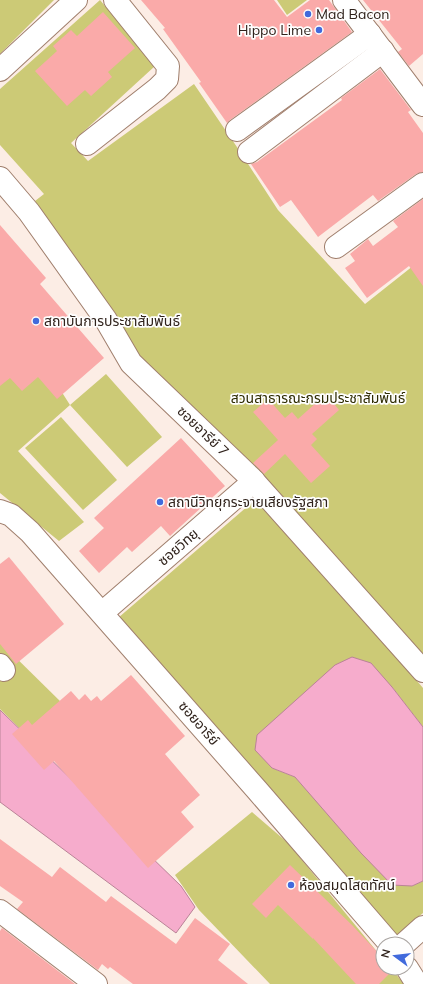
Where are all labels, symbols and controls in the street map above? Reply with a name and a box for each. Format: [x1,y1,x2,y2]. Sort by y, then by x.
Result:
place label: Mad Bacon [316,5,389,23]
marker: Mad Bacon [303,9,313,19]
place label: Hippo Lime [238,21,311,39]
marker: Hippo Lime [314,25,324,35]
place label: สถาบันการประชาสัมพันธ์ [44,312,180,330]
marker: สถาบันการประชาสัมพันธ์ [31,316,41,326]
park label: สวนสาธารณะกรมประชาสัมพันธ์ [231,389,406,407]
street label: ซอยอารีย์ 7 [173,402,233,460]
place label: สถานีวิทยุกระจายเสียงรัฐสภา [168,493,328,511]
marker: สถานีวิทยุกระจายเสียงรัฐสภา [155,497,165,507]
street label: ซอยวิทยุ [154,525,202,569]
street label: ซอยอารีย์ [175,697,223,749]
place label: ห้องสมุดโสตทัศน์ [299,876,395,894]
marker: ห้องสมุดโสตทัศน์ [286,880,296,890]
north arrow [375,936,415,976]
text: N [378,948,393,959]

